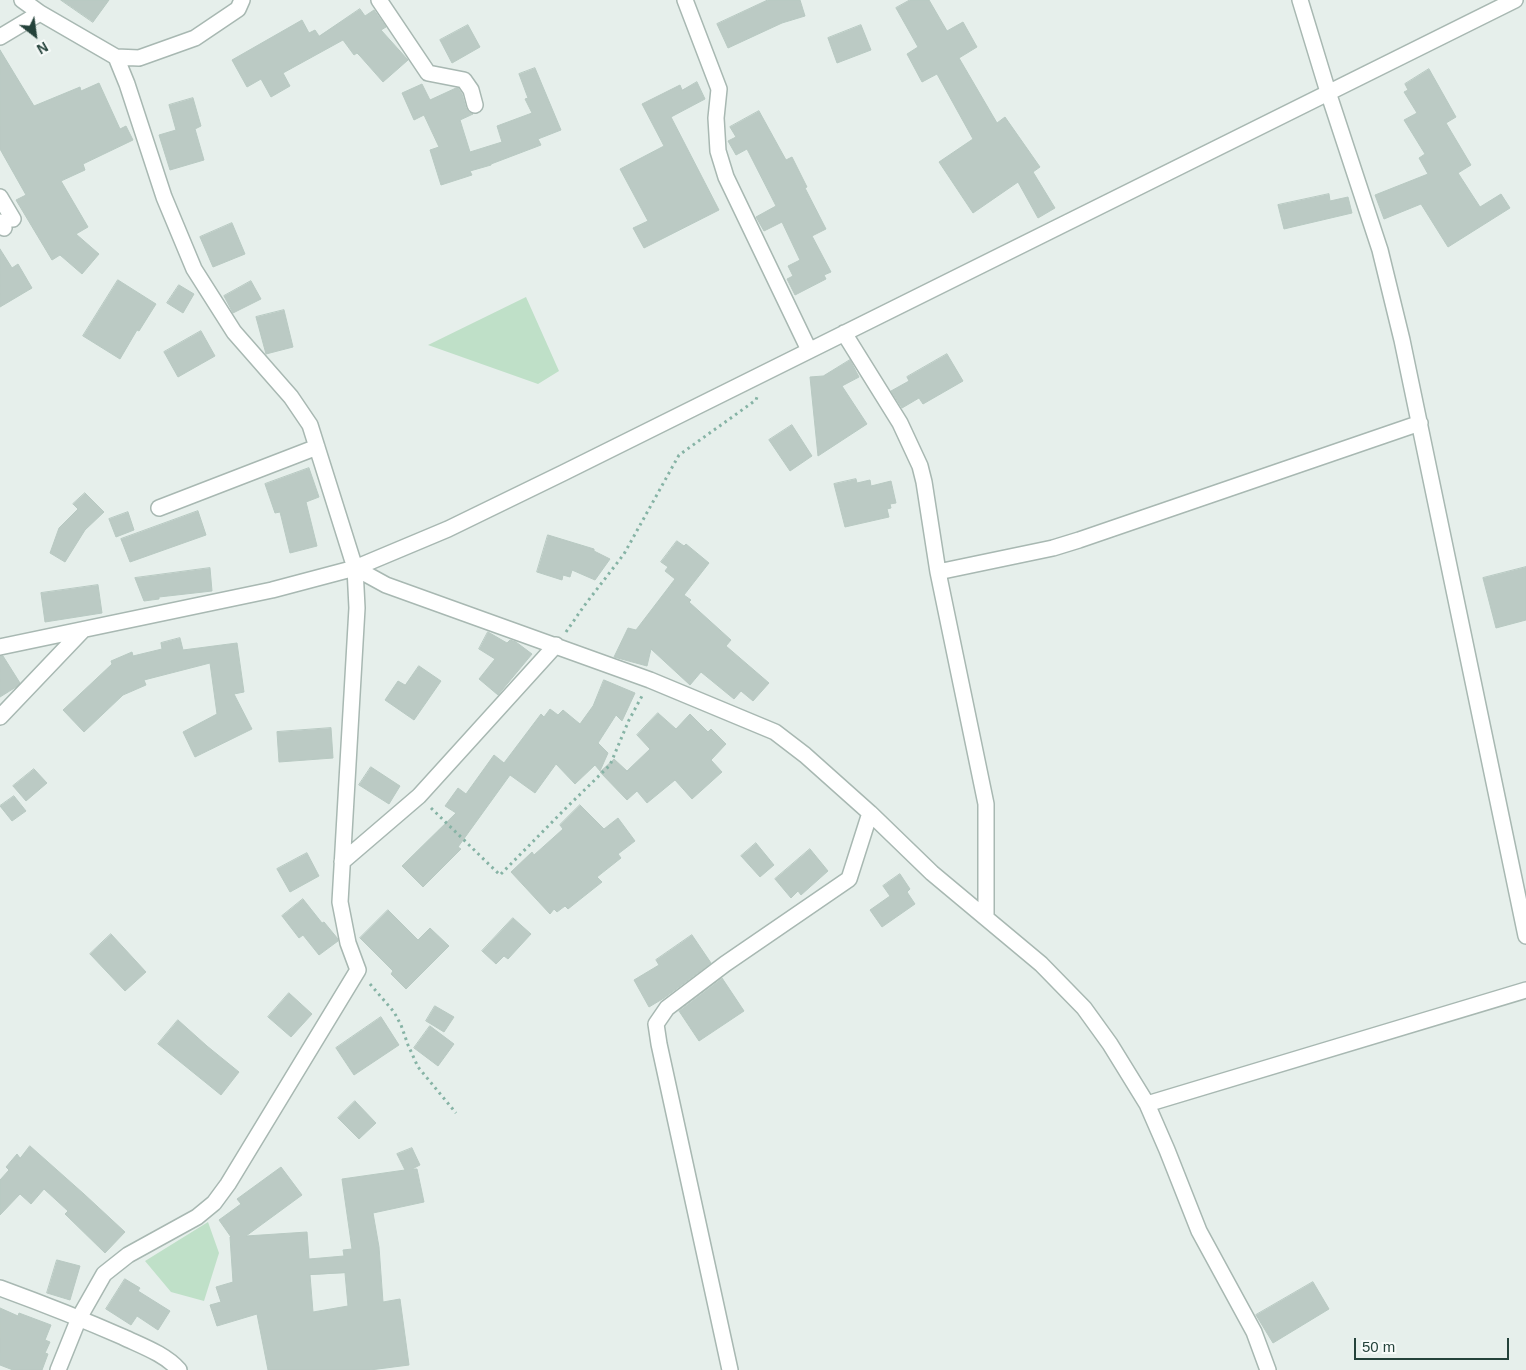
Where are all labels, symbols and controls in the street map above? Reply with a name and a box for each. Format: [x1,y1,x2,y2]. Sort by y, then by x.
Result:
north arrow [10,10,60,60]
text: N [34,39,51,57]
scale bar [1356,1328,1511,1360]
text: 50 m [1362,1338,1395,1355]

